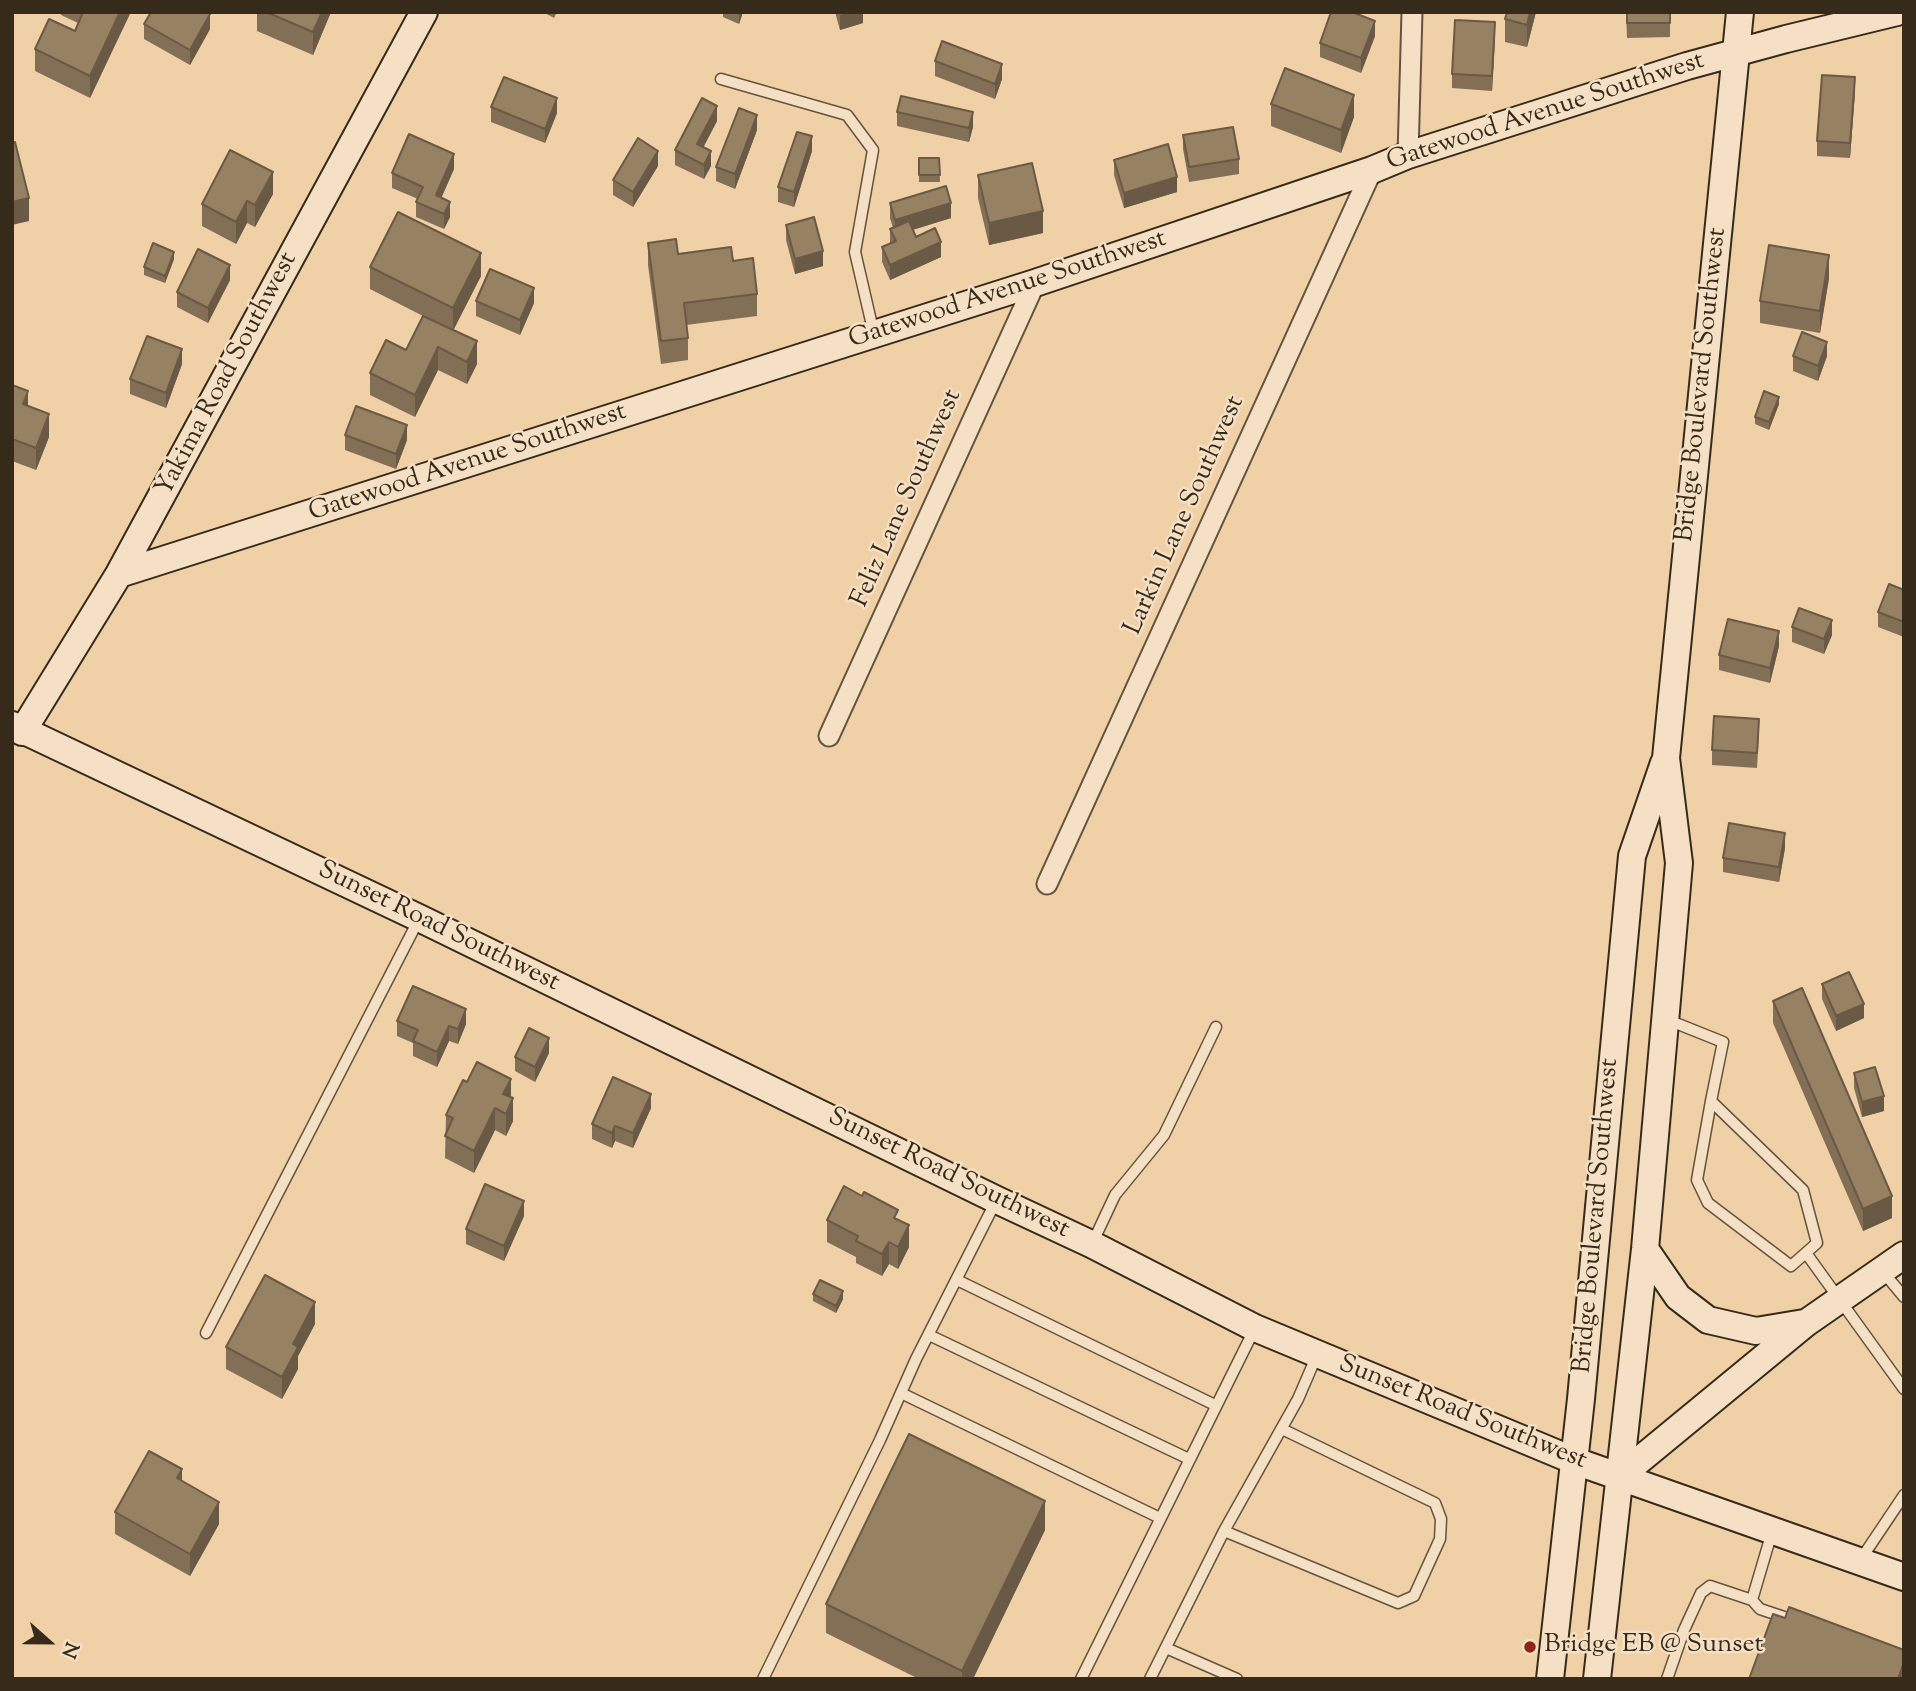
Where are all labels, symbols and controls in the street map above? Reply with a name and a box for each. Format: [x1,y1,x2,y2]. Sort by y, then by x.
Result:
street label: Gatewood Avenue Southwest [1383,47,1709,179]
street label: Gatewood Avenue Southwest [845,225,1171,357]
street label: Bridge Boulevard Southwest [1671,226,1735,544]
street label: Yakima Road Southwest [150,248,306,502]
street label: Feliz Lane Southwest [846,385,970,613]
street label: Larkin Lane Southwest [1119,392,1253,640]
street label: Gatewood Avenue Southwest [305,398,631,530]
street label: Sunset Road Southwest [312,856,564,1000]
street label: Bridge Boulevard Southwest [1569,1057,1627,1375]
street label: Sunset Road Southwest [822,1103,1074,1247]
street label: Sunset Road Southwest [1333,1350,1591,1478]
north arrow [14,1607,84,1677]
place label: Bridge EB @ Sunset [1544,1631,1763,1663]
text: N [54,1638,84,1662]
marker: Bridge EB @ Sunset [1522,1639,1538,1655]

